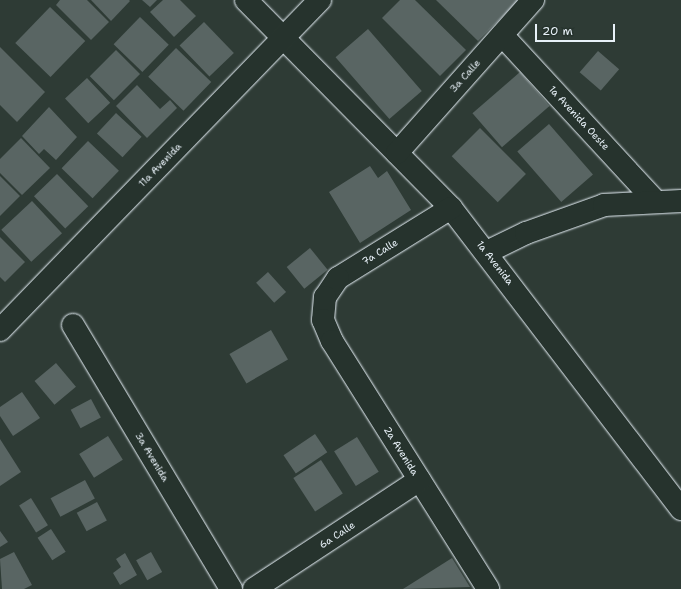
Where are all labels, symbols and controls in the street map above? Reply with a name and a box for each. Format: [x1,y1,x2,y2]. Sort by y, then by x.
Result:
scale bar [537,16,617,42]
text: 20 m [542,23,573,39]
street label: 3a Calle [447,57,483,95]
street label: 1a Avenida Oeste [546,83,612,153]
street label: 11a Avenida [136,141,184,189]
street label: 7a Calle [360,236,400,268]
street label: 1a Avenida [474,239,516,287]
street label: 2a Avenida [381,424,421,478]
street label: 3a Avenida [133,430,171,484]
street label: 6a Calle [317,519,357,551]

